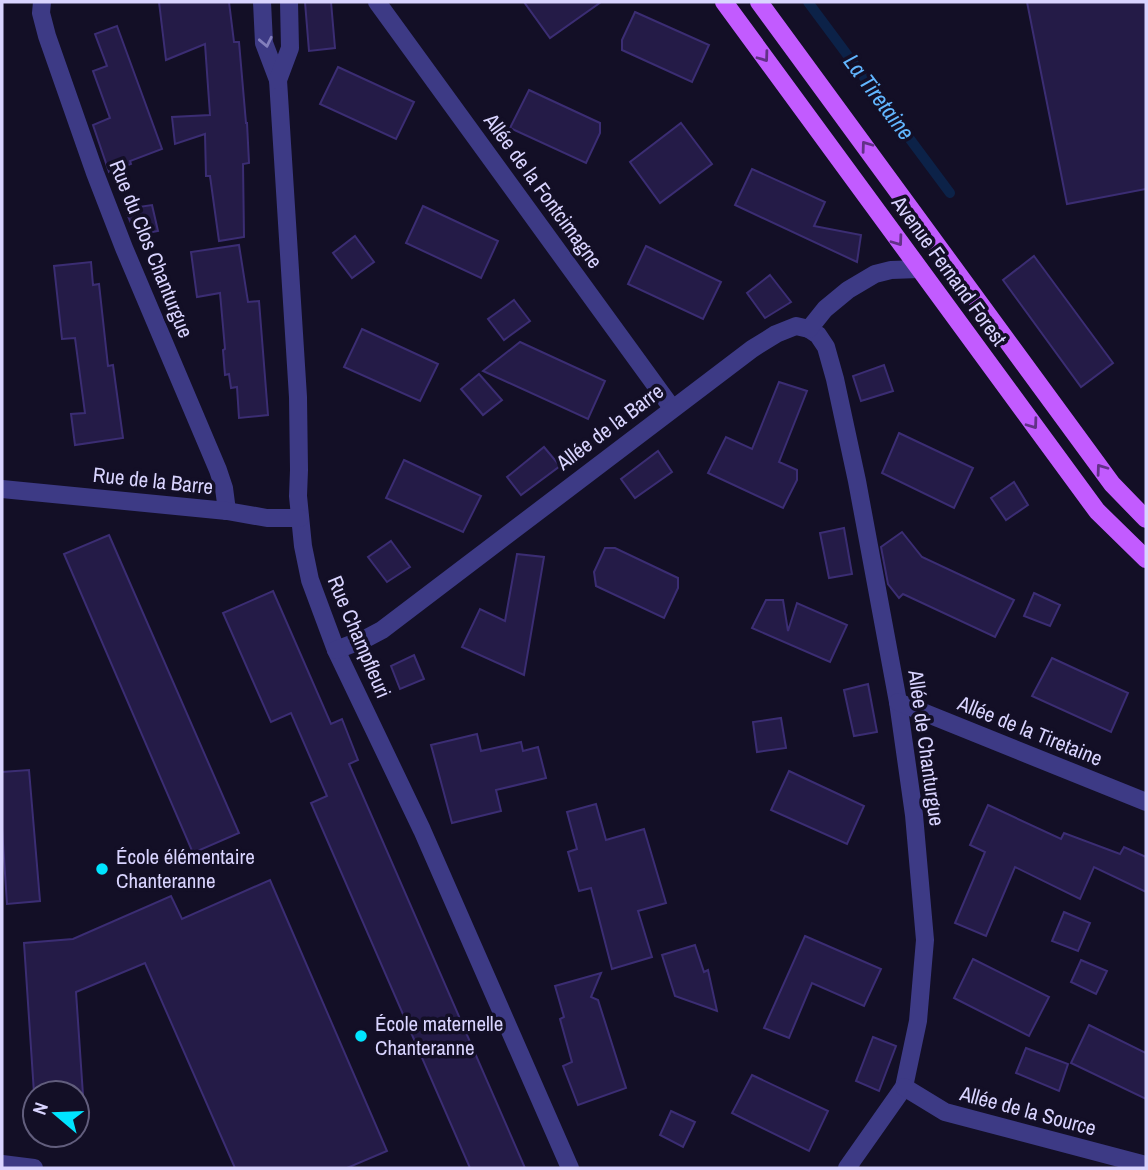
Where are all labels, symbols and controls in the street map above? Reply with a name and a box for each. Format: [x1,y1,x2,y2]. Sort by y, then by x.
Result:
one-way arrow [257,36,272,48]
water label: La Tiretaine [837,47,922,146]
one-way arrow [756,49,768,62]
street label: Allée de la Fontcimagne [477,107,609,274]
one-way arrow [861,142,874,154]
street label: Rue du Clos Chanturgue [103,156,200,342]
street label: Avenue Fernand Forest [884,189,1014,352]
one-way arrow [890,233,903,245]
street label: Allée de la Barre [549,377,669,477]
one-way arrow [1025,416,1037,429]
street label: Rue de la Barre [92,460,215,501]
one-way arrow [1097,464,1109,476]
street label: Rue Champfleuri [321,571,398,702]
street label: Allée de Chanturgue [901,667,952,828]
street label: Allée de la Tiretaine [953,688,1107,773]
place label: École élémentaire Chanteranne [116,842,255,895]
marker: École élémentaire Chanteranne [94,861,110,877]
place label: École maternelle Chanteranne [375,1009,503,1062]
marker: École maternelle Chanteranne [353,1028,369,1044]
street label: Allée de la Source [956,1078,1099,1143]
north arrow [21,1079,91,1149]
text: N [26,1099,54,1118]

